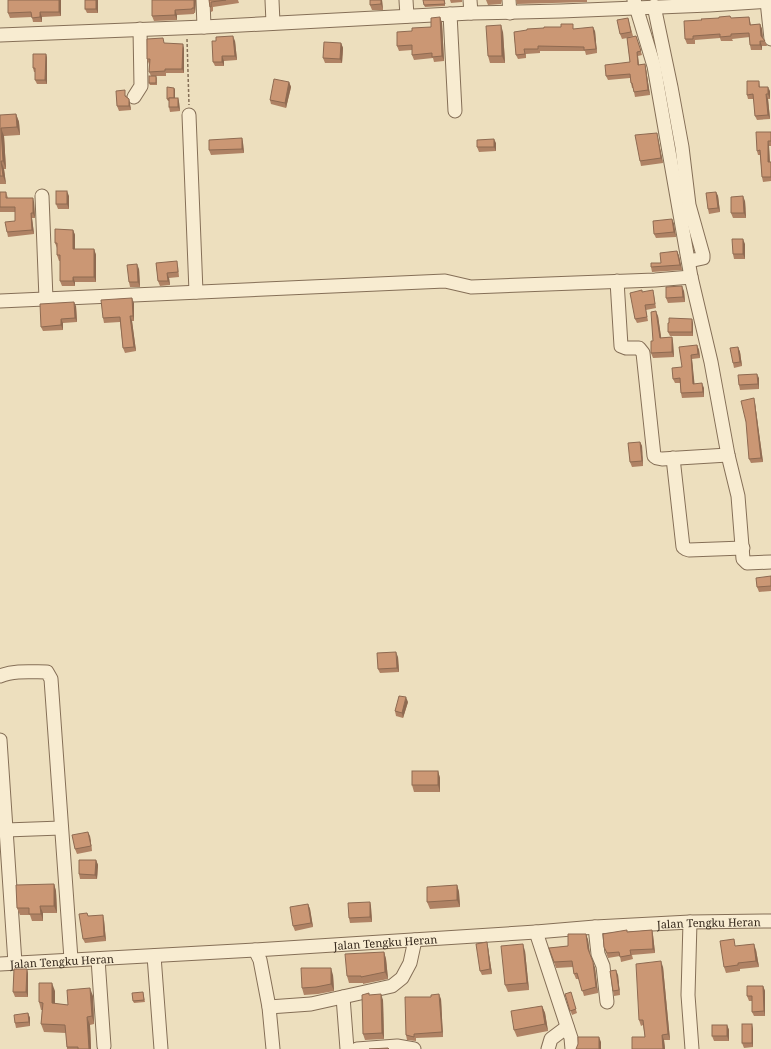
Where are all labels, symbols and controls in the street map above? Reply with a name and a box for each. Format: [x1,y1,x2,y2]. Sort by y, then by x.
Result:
street label: Jalan Tengku Heran [655,914,761,931]
street label: Jalan Tengku Heran [332,931,438,953]
street label: Jalan Tengku Heran [9,950,114,971]

